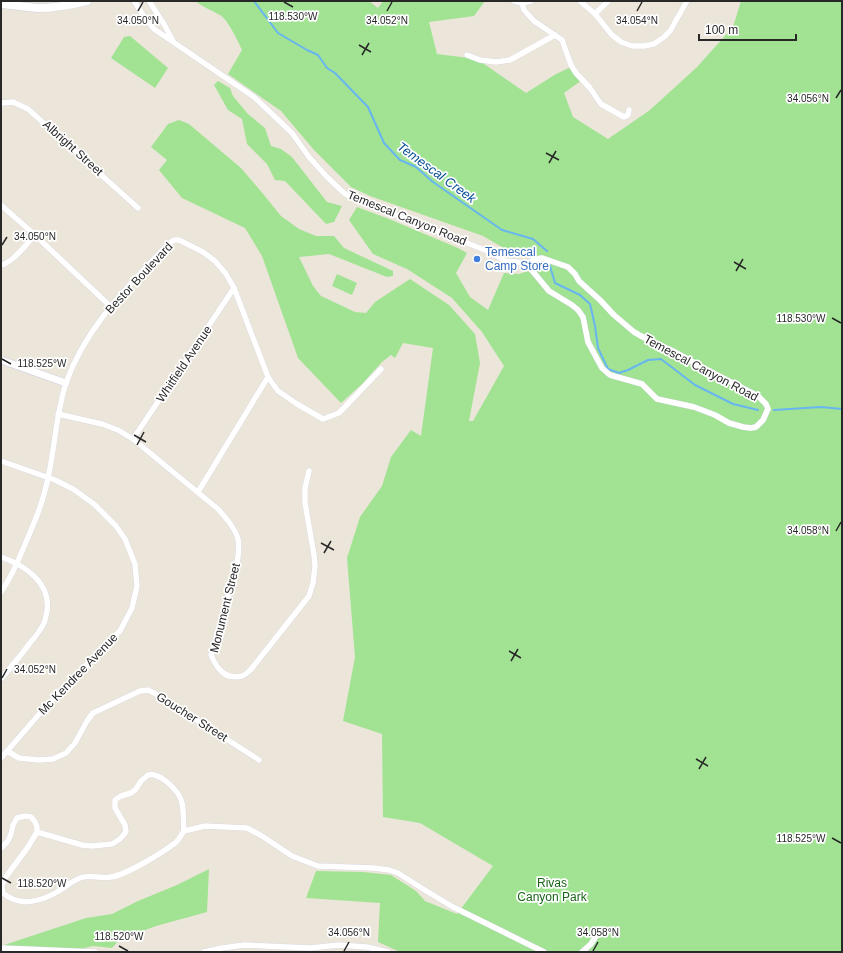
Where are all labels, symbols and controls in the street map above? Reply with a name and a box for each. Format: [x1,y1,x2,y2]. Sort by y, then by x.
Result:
text: 118.530°W [269,11,318,22]
text: 34.050°N [117,15,159,26]
text: 34.052°N [366,15,408,26]
text: 34.054°N [616,15,658,26]
scale bar [699,16,796,42]
text: 100 m [705,23,738,37]
text: 34.056°N [787,93,829,104]
street label: Albright Street [40,117,106,179]
water label: Temescal Creek [394,139,480,207]
street label: Temescal Canyon Road [345,188,469,248]
text: 34.050°N [14,231,56,242]
street label: Bestor Boulevard [102,240,176,316]
place label: Temescal Camp Store [485,245,549,273]
marker: Temescal Camp Store [472,254,482,264]
text: 118.530°W [777,313,826,324]
street label: Whitfield Avenue [153,323,215,405]
street label: Temescal Canyon Road [641,332,761,404]
text: 118.525°W [18,358,67,369]
text: 34.058°N [787,525,829,536]
street label: Monument Street [207,561,243,654]
street label: Mc Kendree Avenue [36,630,121,718]
text: 34.052°N [14,664,56,675]
street label: Goucher Street [154,690,231,745]
text: 118.525°W [777,833,826,844]
park label: Rivas Canyon Park [517,876,588,904]
text: 118.520°W [18,878,67,889]
text: 34.056°N [328,927,370,938]
text: 34.058°N [577,927,619,938]
text: 118.520°W [95,931,144,942]

